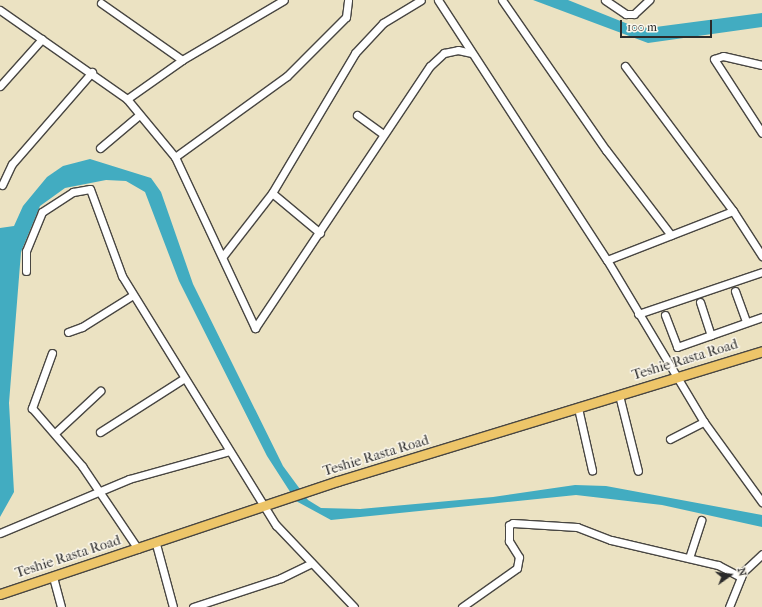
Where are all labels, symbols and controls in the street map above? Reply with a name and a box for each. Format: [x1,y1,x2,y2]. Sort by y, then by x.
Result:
scale bar [622,12,714,38]
text: 100 m [627,20,657,34]
street label: Teshie Rasta Road [630,336,740,384]
street label: Teshie Rasta Road [321,432,431,480]
street label: Teshie Rasta Road [13,532,123,582]
north arrow [710,555,750,595]
text: N [735,566,749,578]

